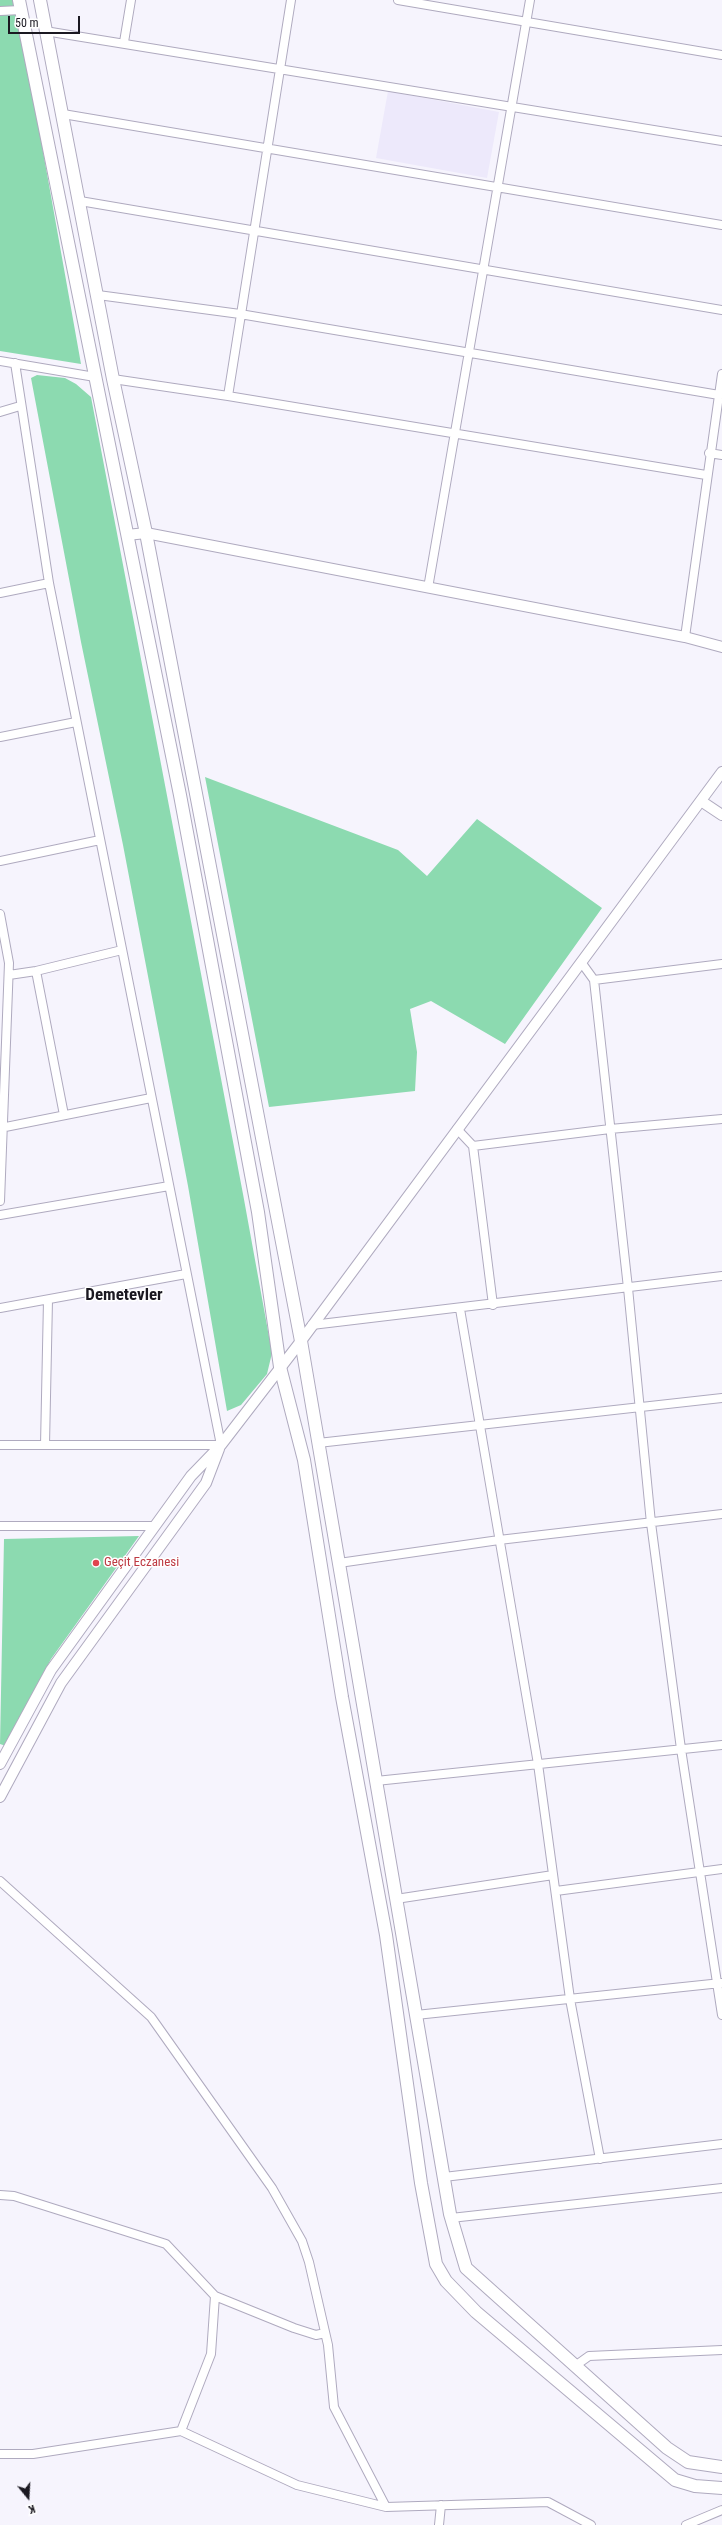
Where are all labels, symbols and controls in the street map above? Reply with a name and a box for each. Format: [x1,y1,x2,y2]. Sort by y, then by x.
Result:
scale bar [10,8,82,34]
text: 50 m [15,16,39,30]
district label: Demetevler [85,1286,163,1306]
place label: Geçit Eczanesi [104,1555,179,1571]
marker: Geçit Eczanesi [91,1558,101,1568]
north arrow [8,2477,48,2517]
text: K [27,2502,37,2516]

